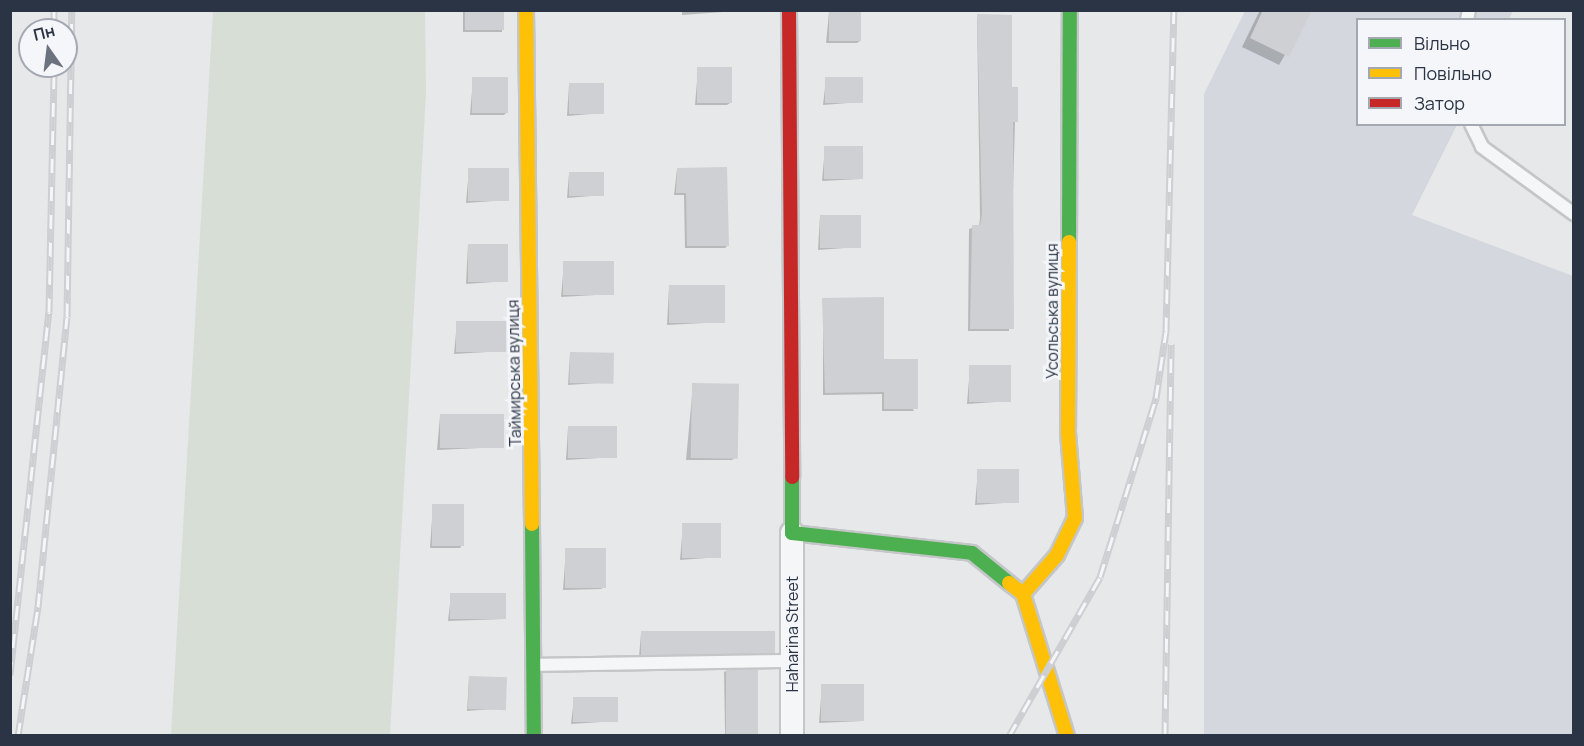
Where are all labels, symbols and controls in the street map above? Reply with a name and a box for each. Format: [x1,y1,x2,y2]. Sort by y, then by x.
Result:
north arrow [18,18,78,78]
legend [1356,18,1566,126]
text: Пн [31,19,57,46]
text: Вільно [1414,31,1470,55]
text: Повільно [1414,61,1492,85]
text: Затор [1414,91,1465,115]
street label: Усольська вулиця [1042,243,1062,379]
street label: Таймирська вулиця [503,299,525,447]
street label: Haharina Street [782,576,802,692]

